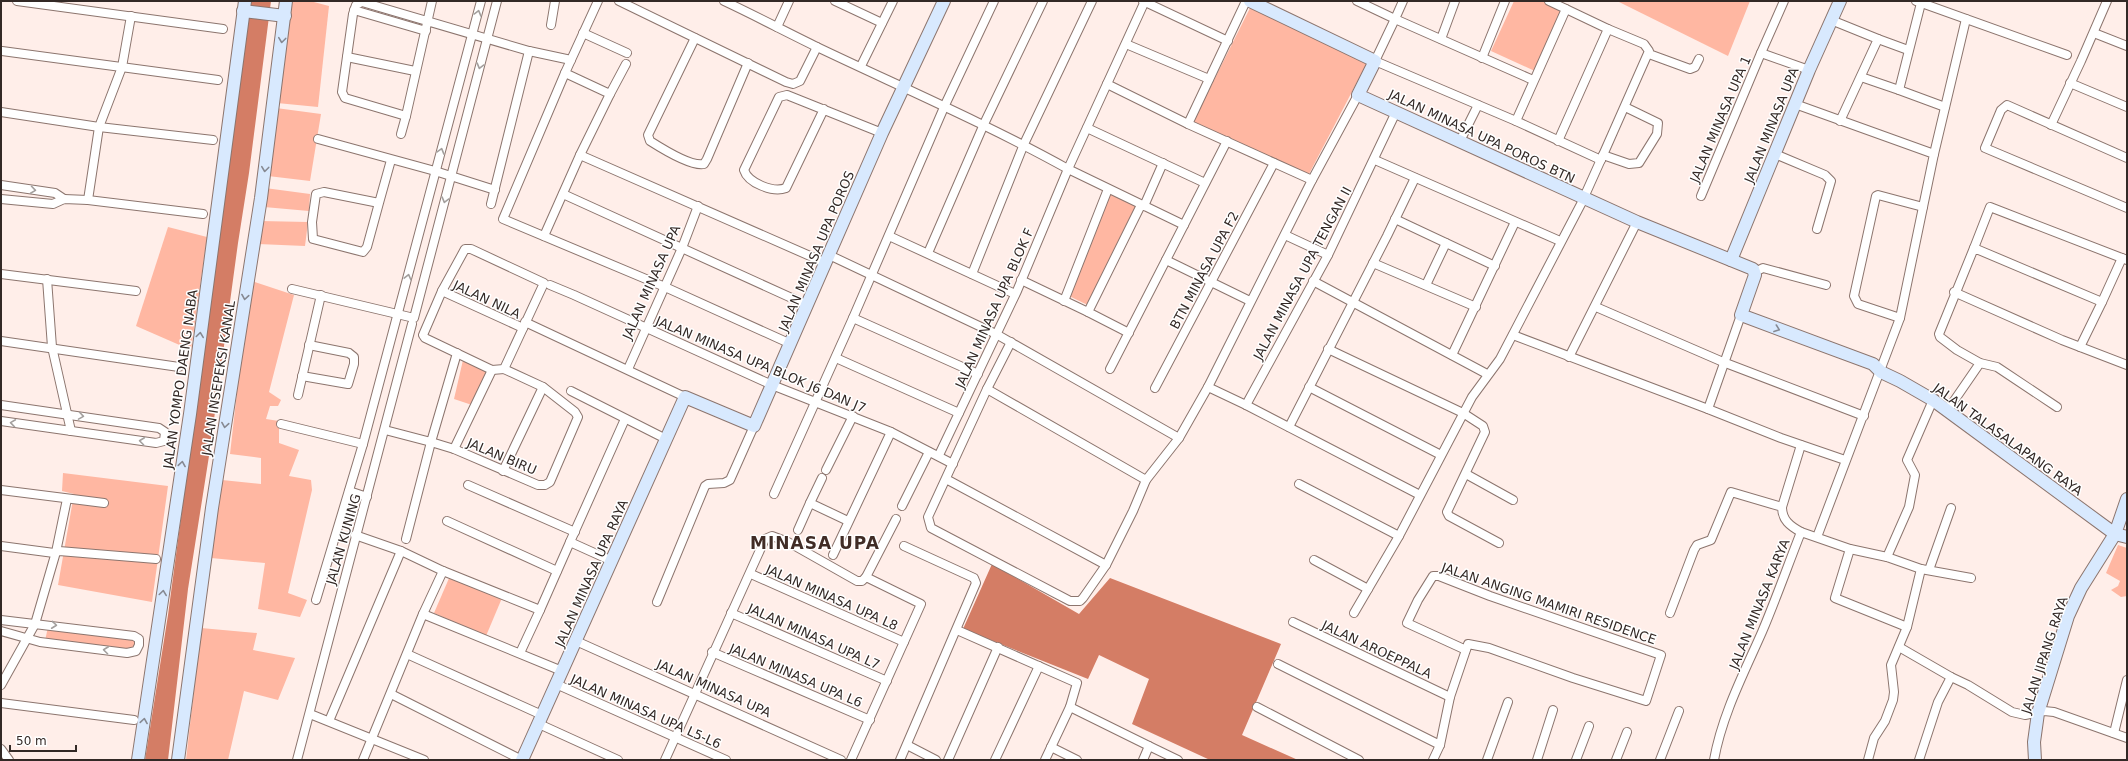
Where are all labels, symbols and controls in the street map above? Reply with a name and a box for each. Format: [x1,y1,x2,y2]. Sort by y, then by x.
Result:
one-way arrow [473,10,482,17]
one-way arrow [277,37,286,43]
street label: JALAN MINASA UPA 1 [1687,54,1754,186]
one-way arrow [476,62,485,69]
street label: JALAN MINASA UPA [1741,65,1802,186]
street label: JALAN MINASA UPA POROS BTN [1385,86,1577,186]
one-way arrow [436,147,444,154]
one-way arrow [261,166,270,172]
street label: JALAN MINASA UPA POROS [775,169,857,335]
street label: JALAN MINASA UPA TENGAN II [1250,184,1355,363]
one-way arrow [30,185,36,194]
one-way arrow [441,196,450,203]
street label: BTN MINASA UPA F2 [1167,209,1242,332]
street label: JALAN MINASA UPA [619,223,683,343]
street label: JALAN MINASA UPA BLOK F [952,226,1037,391]
one-way arrow [403,273,412,280]
street label: JALAN NILA [450,277,523,322]
street label: JALAN YOMPO DAENG NABA [160,288,201,471]
one-way arrow [241,294,250,300]
street label: JALAN INSEPEKSI KANAL [199,299,238,458]
street label: JALAN MINASA UPA BLOK J6 DAN J7 [652,313,868,416]
one-way arrow [1774,324,1781,332]
one-way arrow [195,332,204,339]
street label: JALAN TALASALAPANG RAYA [1929,380,2085,499]
one-way arrow [78,411,84,420]
one-way arrow [10,419,17,428]
one-way arrow [221,422,230,429]
street label: JALAN BIRU [464,435,539,478]
one-way arrow [139,437,145,446]
one-way arrow [177,461,186,467]
street label: JALAN KUNING [323,492,364,587]
street label: JALAN MINASA UPA RAYA [552,497,631,650]
district label: MINASA UPA [750,533,880,553]
street label: JALAN MINASA KARYA [1726,537,1793,672]
street label: JALAN ANGING MAMIRI RESIDENCE [1439,559,1658,647]
street label: JALAN MINASA UPA L8 [762,561,900,633]
one-way arrow [158,590,167,596]
street label: JALAN JIPANG RAYA [2018,594,2071,717]
street label: JALAN MINASA UPA L7 [744,600,882,672]
street label: JALAN AROEPPALA [1319,617,1434,682]
one-way arrow [51,621,57,630]
street label: JALAN MINASA UPA L6 [726,640,865,710]
one-way arrow [103,646,109,655]
street label: JALAN MINASA UPA [653,656,773,720]
street label: JALAN MINASA UPA L5-L6 [567,671,723,752]
one-way arrow [140,718,148,725]
scale bar [10,727,76,753]
text: 50 m [16,734,47,748]

